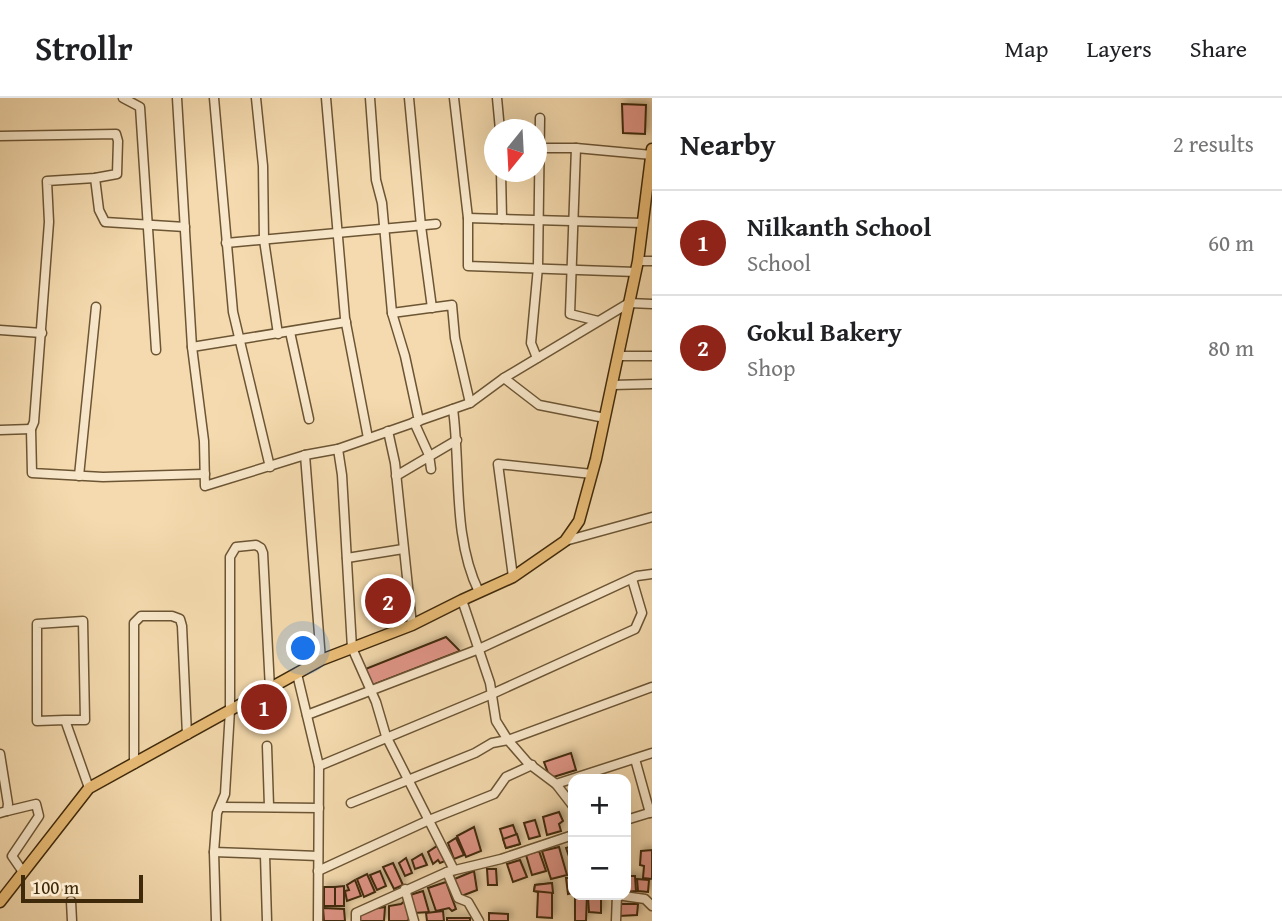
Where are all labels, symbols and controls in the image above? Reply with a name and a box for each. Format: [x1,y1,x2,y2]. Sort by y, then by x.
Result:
text: Strollr [35,24,133,72]
text: Map [1005,31,1048,66]
text: Layers [1086,31,1152,66]
text: Share [1190,31,1247,66]
north arrow [484,119,547,182]
text: Nearby [680,122,776,166]
text: 2 results [1173,127,1254,160]
text: Nilkanth School [747,207,931,246]
text: 1 [697,226,709,259]
text: 60 m [1208,226,1254,259]
text: School [747,246,811,279]
text: Gokul Bakery [747,312,902,351]
text: 2 [697,331,709,364]
text: 80 m [1208,331,1254,364]
text: Shop [747,351,795,384]
pin: 2 [365,575,411,627]
your location [286,631,320,665]
pin: 1 [241,681,287,733]
map controls [568,774,631,900]
button: + [568,774,631,837]
button: − [568,837,631,900]
scale bar [21,872,144,904]
text: 100 m [32,873,79,901]

